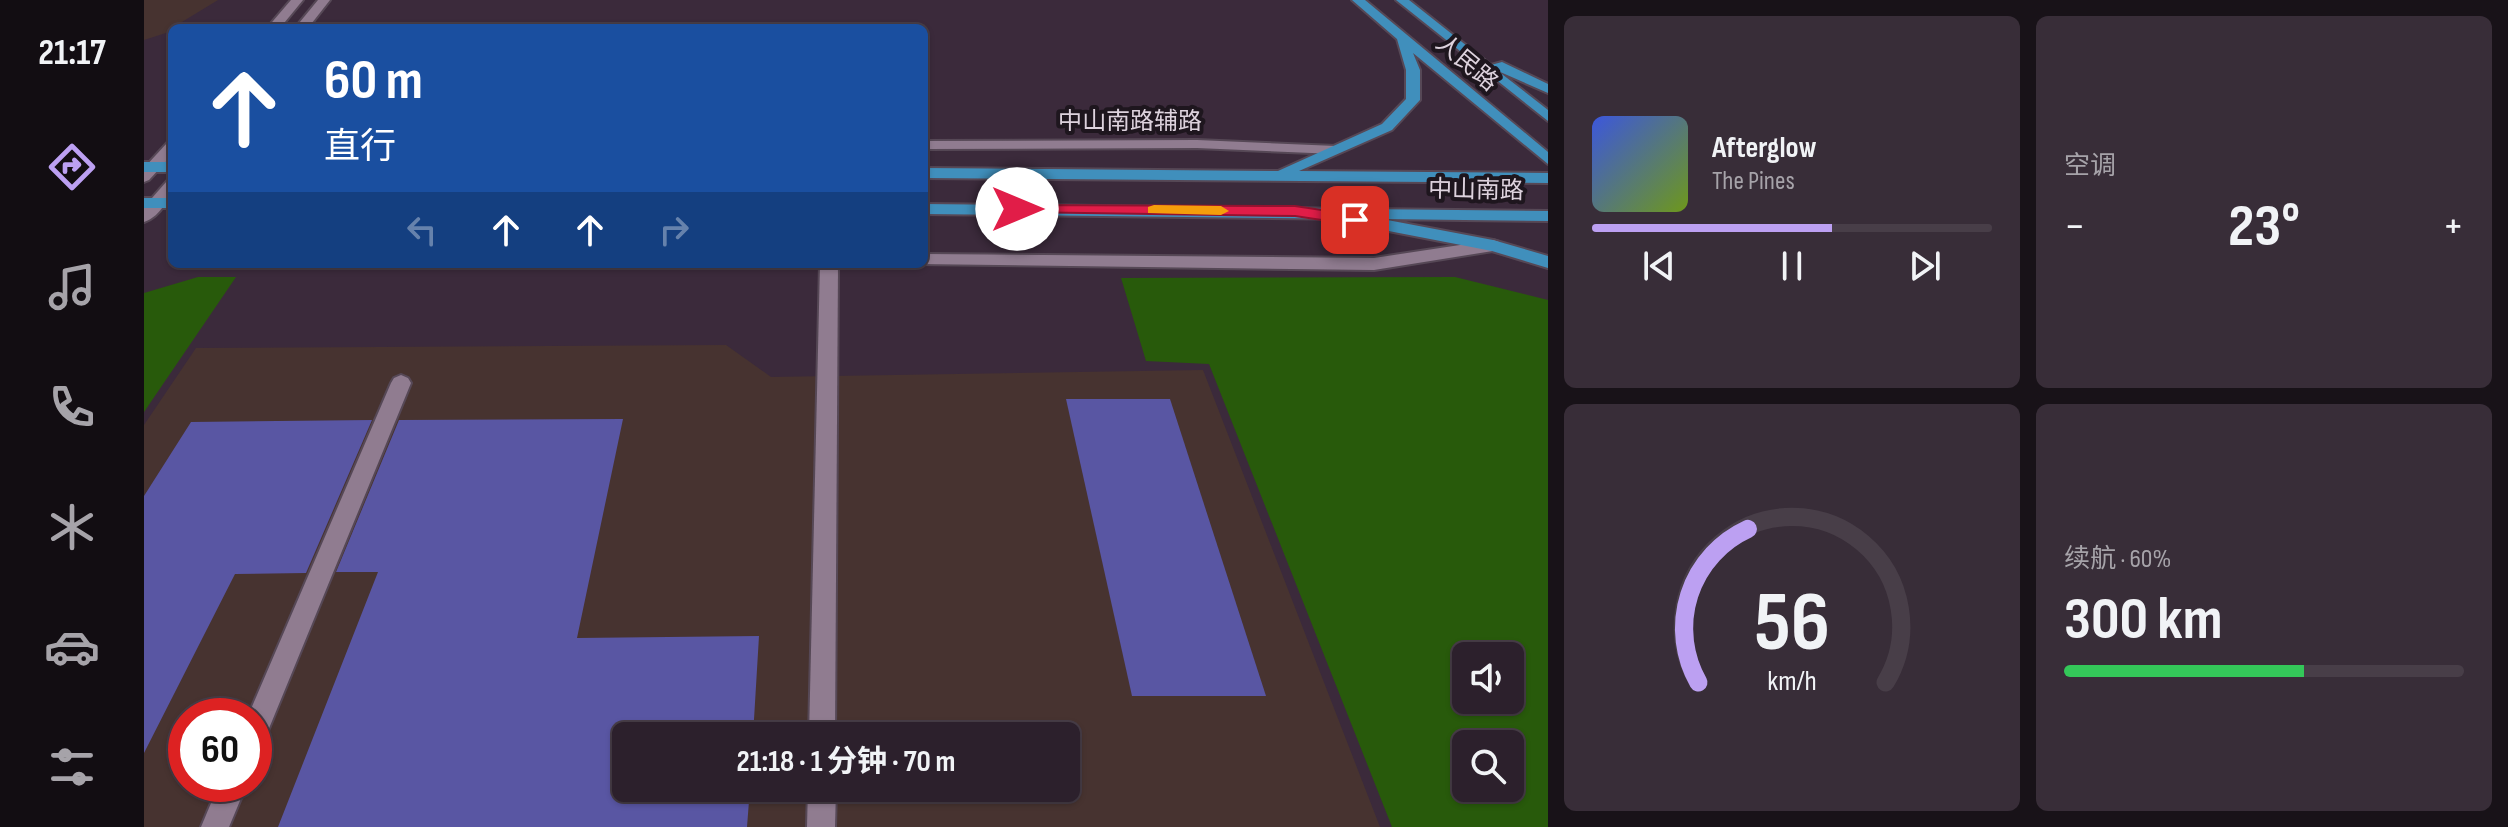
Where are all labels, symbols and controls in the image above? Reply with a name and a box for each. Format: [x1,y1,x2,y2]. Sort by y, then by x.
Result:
street label: 人民路 [1430,29,1504,97]
text: 21:17 [38,32,106,75]
text: 60 m [324,48,423,115]
icon: ahead [192,56,296,160]
street label: 中山南路辅路 [1058,107,1202,136]
text: 直行 [324,126,396,169]
text: Afterglow [1712,130,1817,166]
icon: directions [44,139,100,195]
text: 空调 [2064,151,2116,182]
text: The Pines [1712,166,1795,197]
position arrow [975,167,1059,251]
street label: 中山南路 [1428,175,1524,205]
pin [1321,186,1389,254]
text: 23° [2228,191,2300,263]
icon: arrive [1333,198,1377,242]
text: − [2064,200,2086,253]
text: + [2442,200,2464,253]
icon: left [400,208,444,252]
icon: ahead [484,208,528,252]
icon: ahead [568,208,612,252]
icon: right [652,208,696,252]
icon: previous [1637,244,1681,288]
icon: pause [1770,244,1814,288]
icon: next [1903,244,1947,288]
icon: music [44,259,100,315]
icon: phone [44,379,100,435]
icon: climate [44,499,100,555]
text: 续航 · 60% [2064,544,2171,575]
text: 56 [1754,574,1830,674]
text: 300 km [2064,584,2222,656]
icon: car [44,619,100,675]
map controls [1452,642,1524,802]
button: sound [1452,642,1524,714]
text: km/h [1767,664,1817,699]
speed limit sign: 60 [168,698,272,802]
button: search [1452,730,1524,802]
icon: filters [44,739,100,795]
text: 21:18 · 1 分钟 · 70 m [737,744,955,780]

